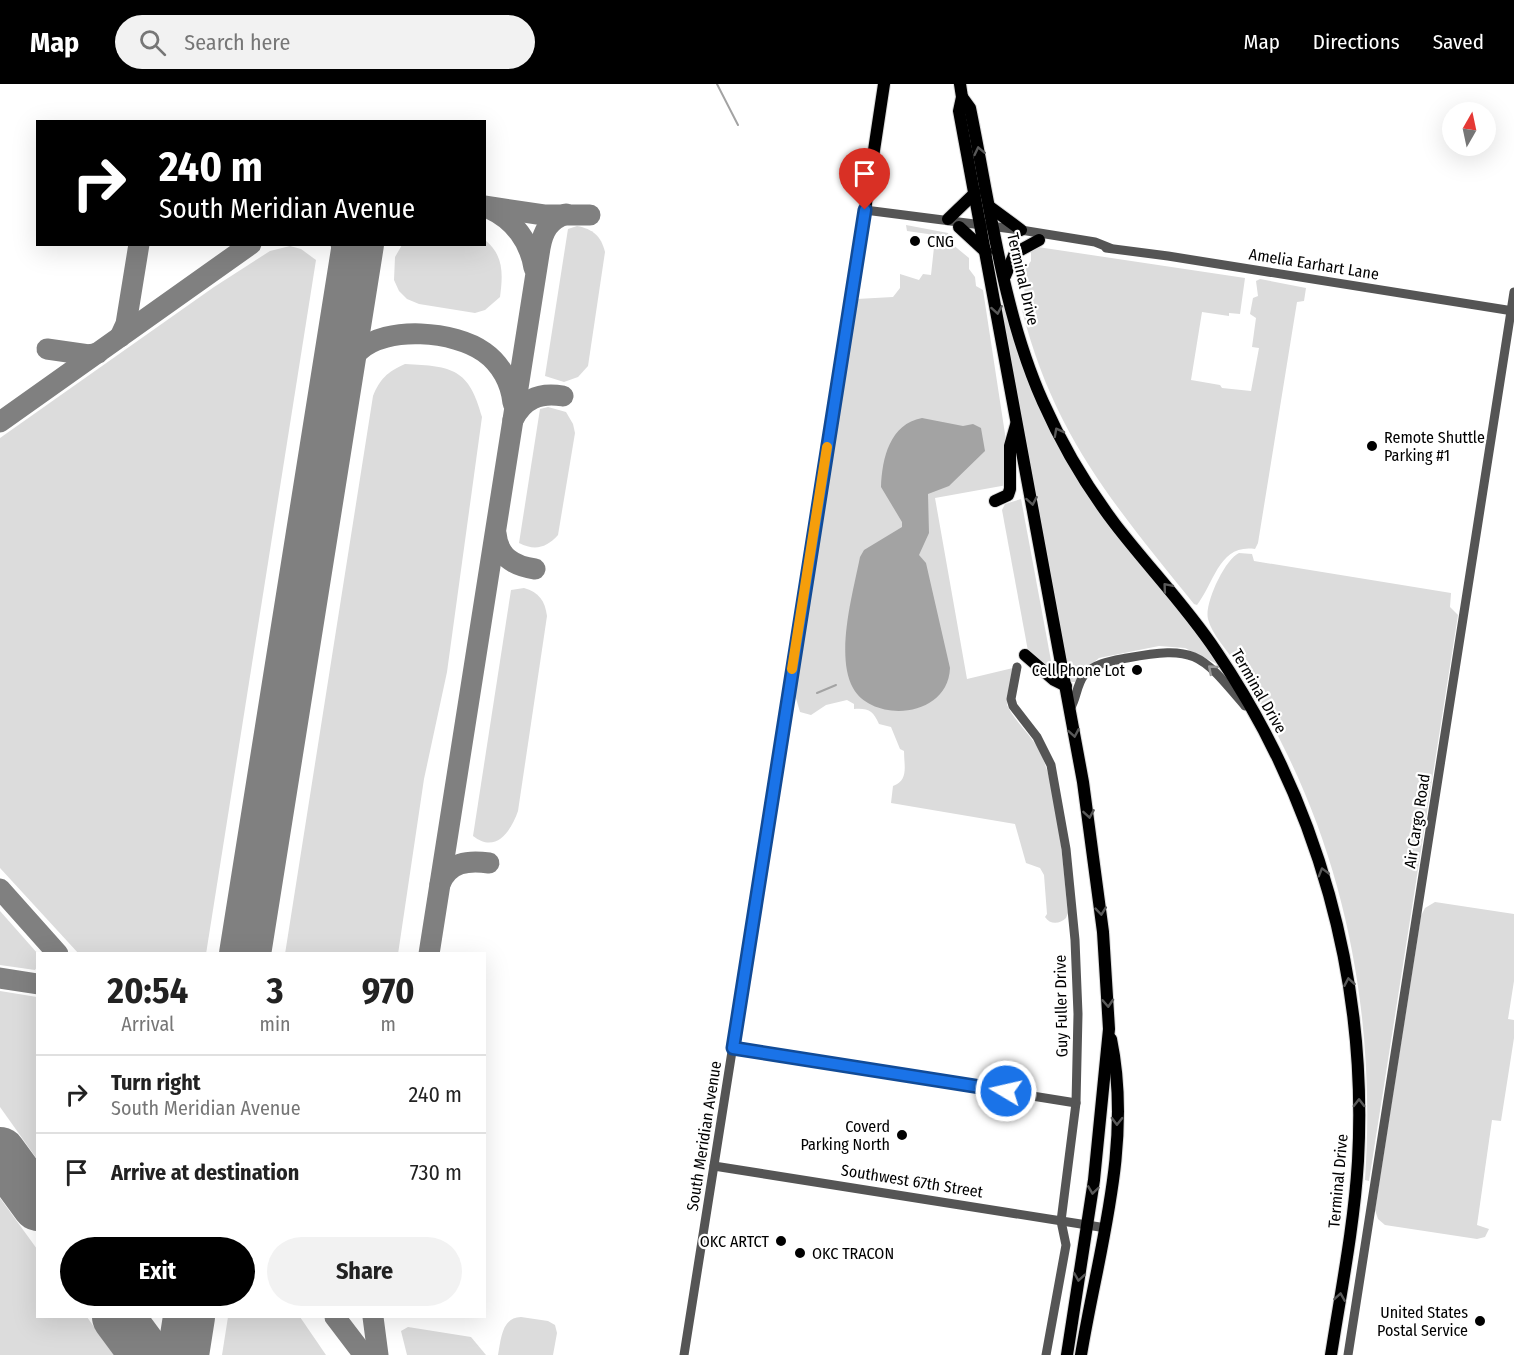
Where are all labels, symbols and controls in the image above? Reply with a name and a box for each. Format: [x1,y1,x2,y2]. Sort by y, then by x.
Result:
search box [115,15,535,69]
text: Map [30,26,79,59]
icon: search [136,26,169,59]
text: Search here [184,29,290,56]
text: Map [1243,29,1280,55]
text: Directions [1313,29,1400,55]
text: Saved [1433,29,1484,55]
north arrow [1442,102,1496,156]
map controls [1442,102,1496,156]
text: 240 m [159,142,263,192]
icon: right [60,144,138,222]
one-way arrow [973,146,986,156]
pin [839,148,890,210]
icon: arrive [848,157,881,190]
text: South Meridian Avenue [159,193,415,225]
street label: Terminal Drive [1003,231,1043,327]
place label: CNG [927,232,954,251]
marker: CNG [908,234,922,248]
street label: Amelia Earhart Lane [1248,244,1380,284]
one-way arrow [990,305,1002,314]
one-way arrow [1054,428,1065,439]
place label: Remote Shuttle Parking #1 [1384,428,1485,465]
marker: Remote Shuttle Parking #1 [1365,439,1379,453]
one-way arrow [1025,495,1038,505]
one-way arrow [1164,583,1175,594]
street label: Terminal Drive [1227,645,1291,737]
place label: Cell Phone Lot [1032,661,1126,680]
marker: Cell Phone Lot [1130,663,1144,677]
one-way arrow [1207,665,1218,676]
one-way arrow [1067,727,1080,737]
street label: Air Cargo Road [1400,772,1434,870]
one-way arrow [1082,810,1094,819]
one-way arrow [1318,867,1330,878]
one-way arrow [1094,906,1107,915]
street label: Guy Fuller Drive [1051,954,1071,1058]
text: 20:54 [107,969,188,1013]
text: 3 [267,969,284,1013]
text: 970 [362,969,415,1013]
one-way arrow [1343,977,1356,987]
one-way arrow [1101,998,1114,1007]
text: Arrival [121,1012,174,1036]
text: min [260,1012,291,1036]
text: m [381,1012,396,1036]
street label: South Meridian Avenue [683,1059,725,1212]
position arrow [974,1059,1038,1123]
text: Turn right [111,1069,200,1096]
icon: right [60,1078,93,1111]
text: 240 m [409,1081,462,1108]
text: South Meridian Avenue [111,1096,301,1120]
one-way arrow [1353,1099,1365,1108]
one-way arrow [1111,1116,1123,1125]
place label: Coverd Parking North [800,1117,890,1154]
marker: Coverd Parking North [895,1128,909,1142]
street label: Terminal Drive [1324,1133,1352,1229]
icon: arrive [60,1156,93,1189]
text: Arrive at destination [111,1159,299,1186]
text: 730 m [410,1159,462,1186]
street label: Southwest 67th Street [840,1160,985,1202]
one-way arrow [1087,1186,1099,1195]
place label: OKC ARTCT [700,1232,770,1251]
marker: OKC ARTCT [774,1234,788,1248]
button: Exit [60,1237,255,1306]
button: Share [267,1237,462,1306]
place label: OKC TRACON [812,1244,894,1263]
marker: OKC TRACON [793,1246,807,1260]
one-way arrow [1073,1272,1086,1282]
one-way arrow [1333,1293,1346,1303]
place label: United States Postal Service [1377,1303,1468,1340]
marker: United States Postal Service [1473,1314,1487,1328]

